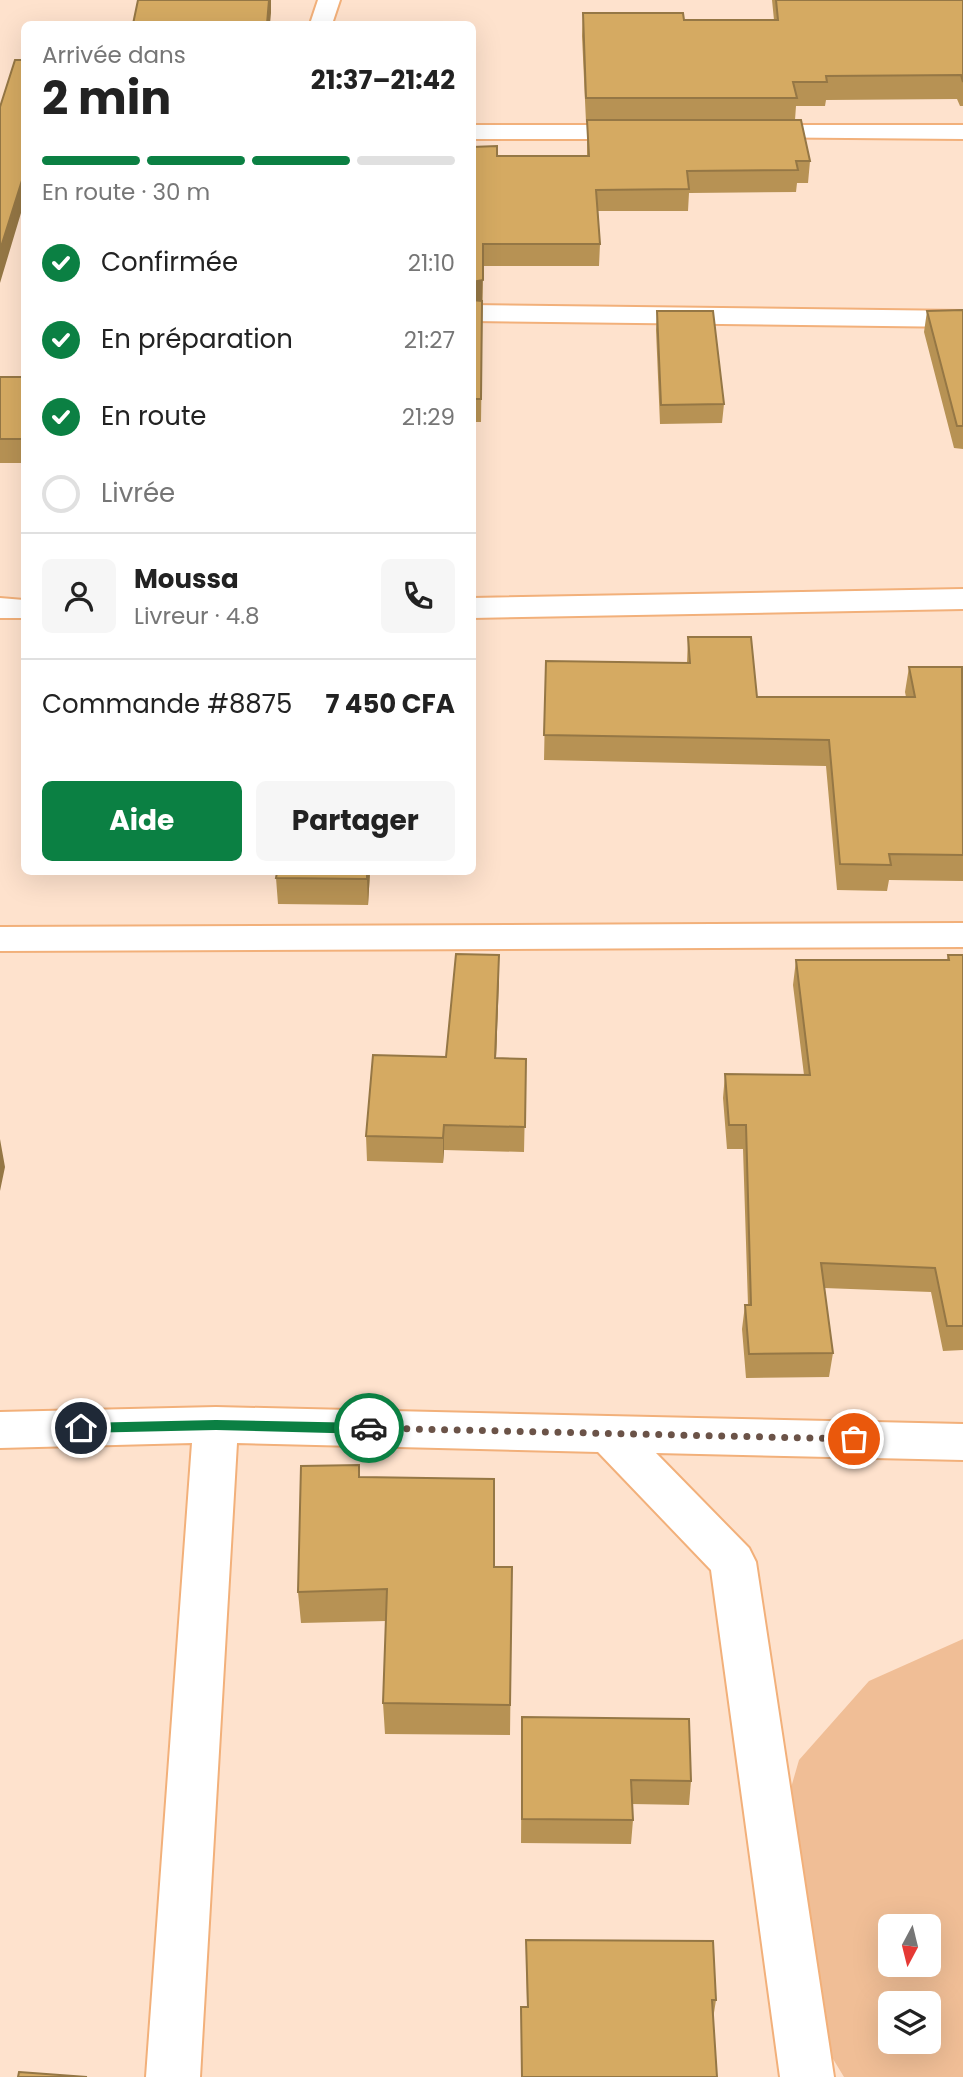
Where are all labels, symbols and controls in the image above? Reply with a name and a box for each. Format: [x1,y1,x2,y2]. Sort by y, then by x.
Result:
text: Arrivée dans [42,39,186,71]
text: 21:37–21:42 [311,62,455,98]
text: 2 min [42,66,171,130]
text: En route · 30 m [42,176,210,208]
icon: check [42,244,80,282]
text: Confirmée [101,244,238,280]
text: 21:10 [408,247,455,279]
icon: check [42,321,80,359]
text: En préparation [101,321,293,357]
text: 21:27 [404,324,455,356]
icon: check [42,398,80,436]
text: En route [101,398,206,434]
text: 21:29 [402,401,455,433]
text: Livrée [101,475,175,511]
button: person [42,559,116,633]
button: phone [381,559,455,633]
text: Moussa [134,561,239,597]
text: Livreur · 4.8 [134,600,260,632]
text: Commande #8875 [42,686,292,722]
text: 7 450 CFA [325,686,455,722]
button: Aide [42,781,242,861]
button: Partager [256,781,455,861]
courier [334,1393,404,1463]
pin [51,1398,111,1458]
icon: home [62,1409,100,1447]
icon: car [350,1409,388,1447]
pin [824,1409,884,1469]
icon: bag [835,1420,873,1458]
north arrow [878,1914,942,1978]
map controls [878,1914,941,2054]
button: layers [878,1991,941,2054]

